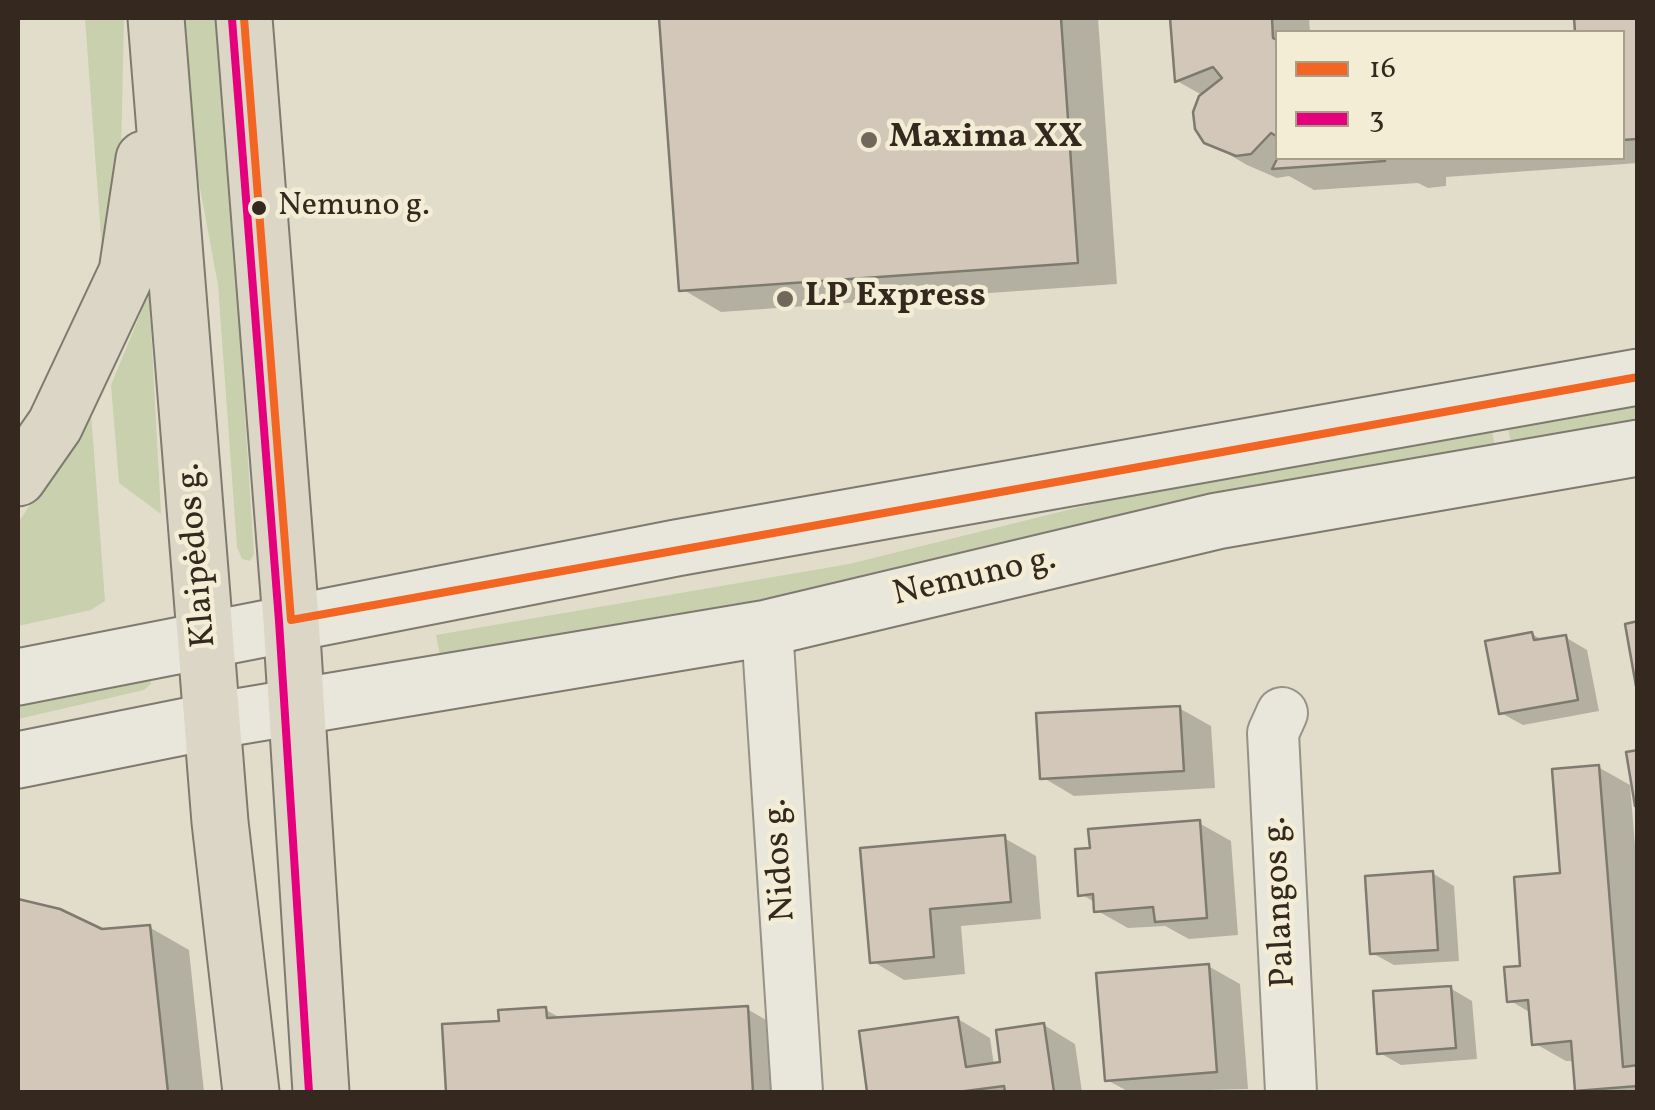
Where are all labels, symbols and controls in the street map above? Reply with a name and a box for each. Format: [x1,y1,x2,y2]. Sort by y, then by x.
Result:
legend [1275,30,1625,160]
text: 16 [1369,48,1396,90]
text: 3 [1369,98,1384,140]
place label: Maxima XX [889,119,1083,161]
marker: Maxima XX [858,129,880,151]
place label: Nemuno g. [278,189,430,227]
marker: Nemuno g. [249,198,269,218]
place label: LP Express [805,278,986,320]
marker: LP Express [774,288,796,310]
street label: Klaipėdos g. [170,461,228,649]
street label: Nemuno g. [889,540,1061,618]
street label: Nidos g. [757,797,807,923]
street label: Palangos g. [1257,815,1307,989]

